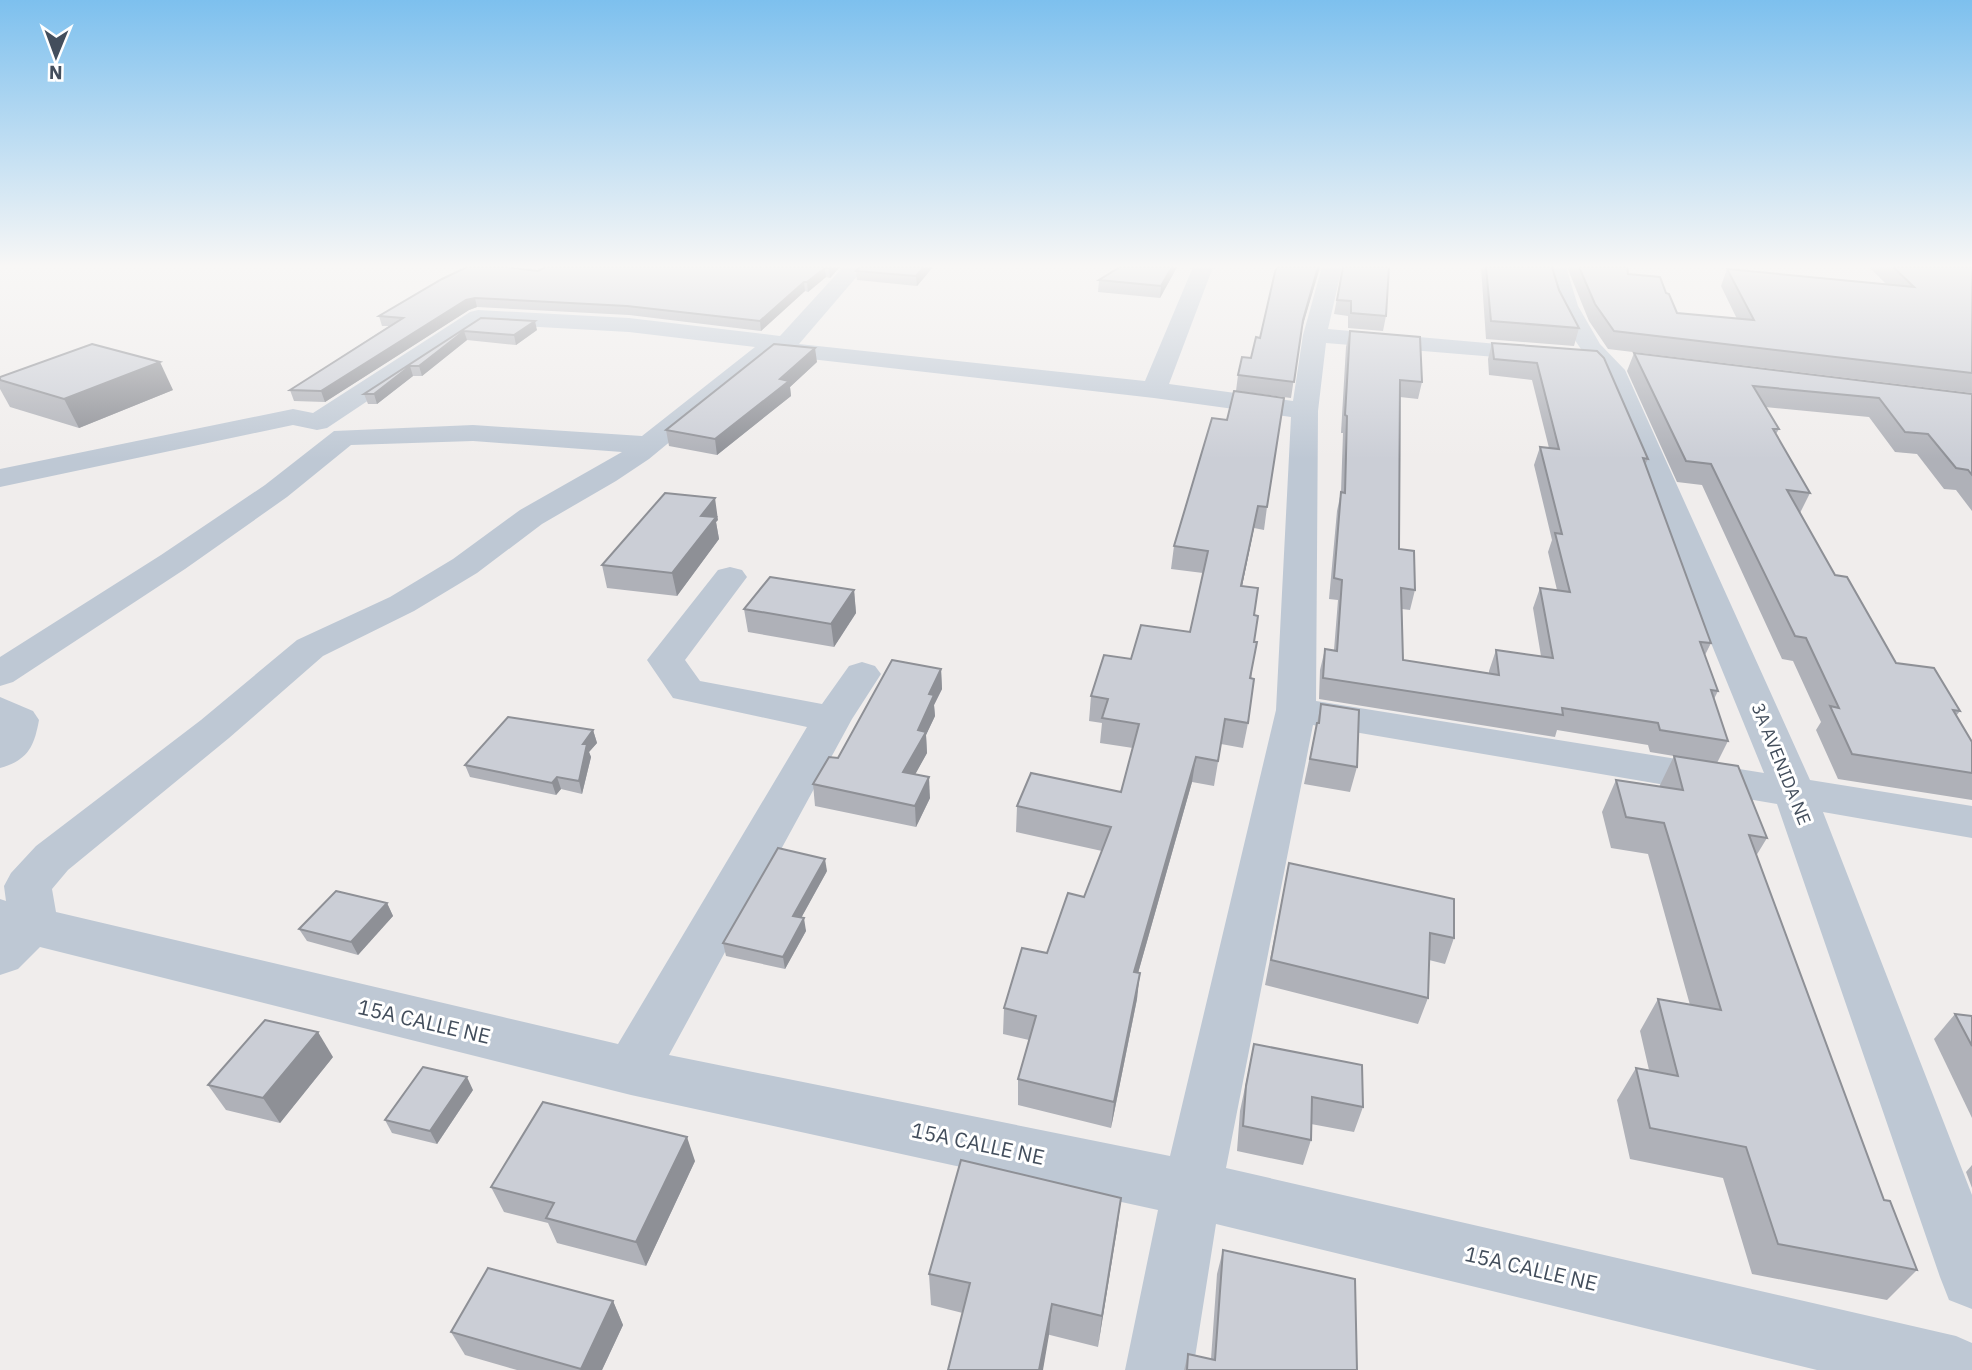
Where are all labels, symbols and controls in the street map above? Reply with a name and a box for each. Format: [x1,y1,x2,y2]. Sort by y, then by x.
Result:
north arrow [21,21,91,91]
text: N [49,61,63,85]
street label: 3A AVENIDA NE [1747,699,1816,828]
street label: 15A CALLE NE [355,992,493,1050]
street label: 15A CALLE NE [909,1115,1047,1171]
street label: 15A CALLE NE [1462,1239,1600,1297]

